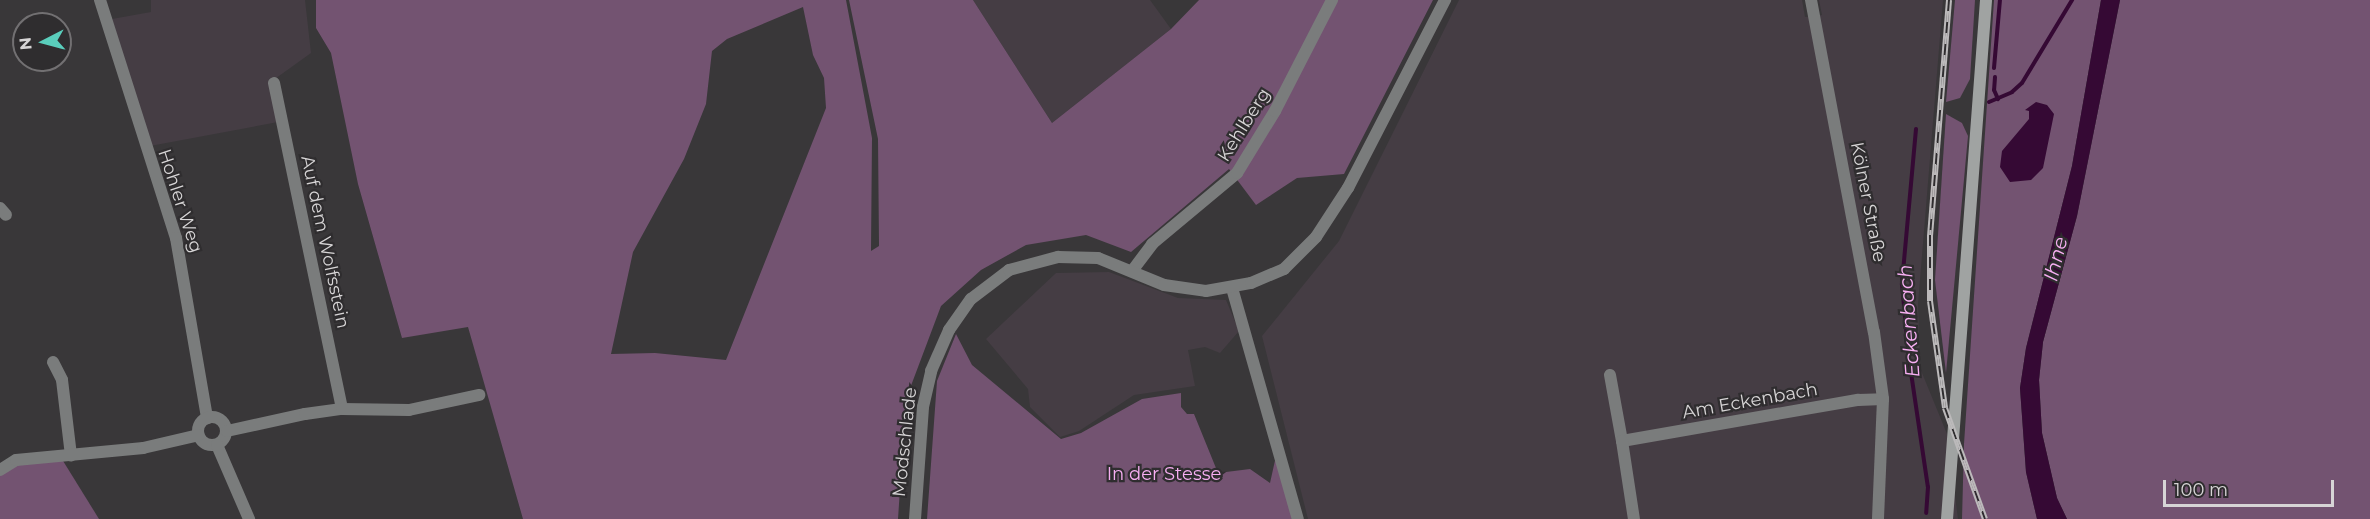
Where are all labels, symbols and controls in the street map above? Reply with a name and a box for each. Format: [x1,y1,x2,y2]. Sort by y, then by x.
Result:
north arrow [12,12,72,72]
text: N [15,36,36,51]
street label: Kehlberg [1213,84,1275,166]
street label: Kölner Straße [1846,140,1890,264]
street label: Hohler Weg [153,146,207,256]
street label: Auf dem Wolfsstein [296,154,354,330]
water label: Ihne [2039,234,2073,284]
water label: Eckenbach [1893,264,1925,378]
street label: Am Eckenbach [1681,378,1819,424]
street label: Modschlade [889,386,921,498]
park label: In der Stesse [1107,463,1221,485]
scale bar [2166,468,2337,506]
text: 100 m [2174,479,2228,501]

